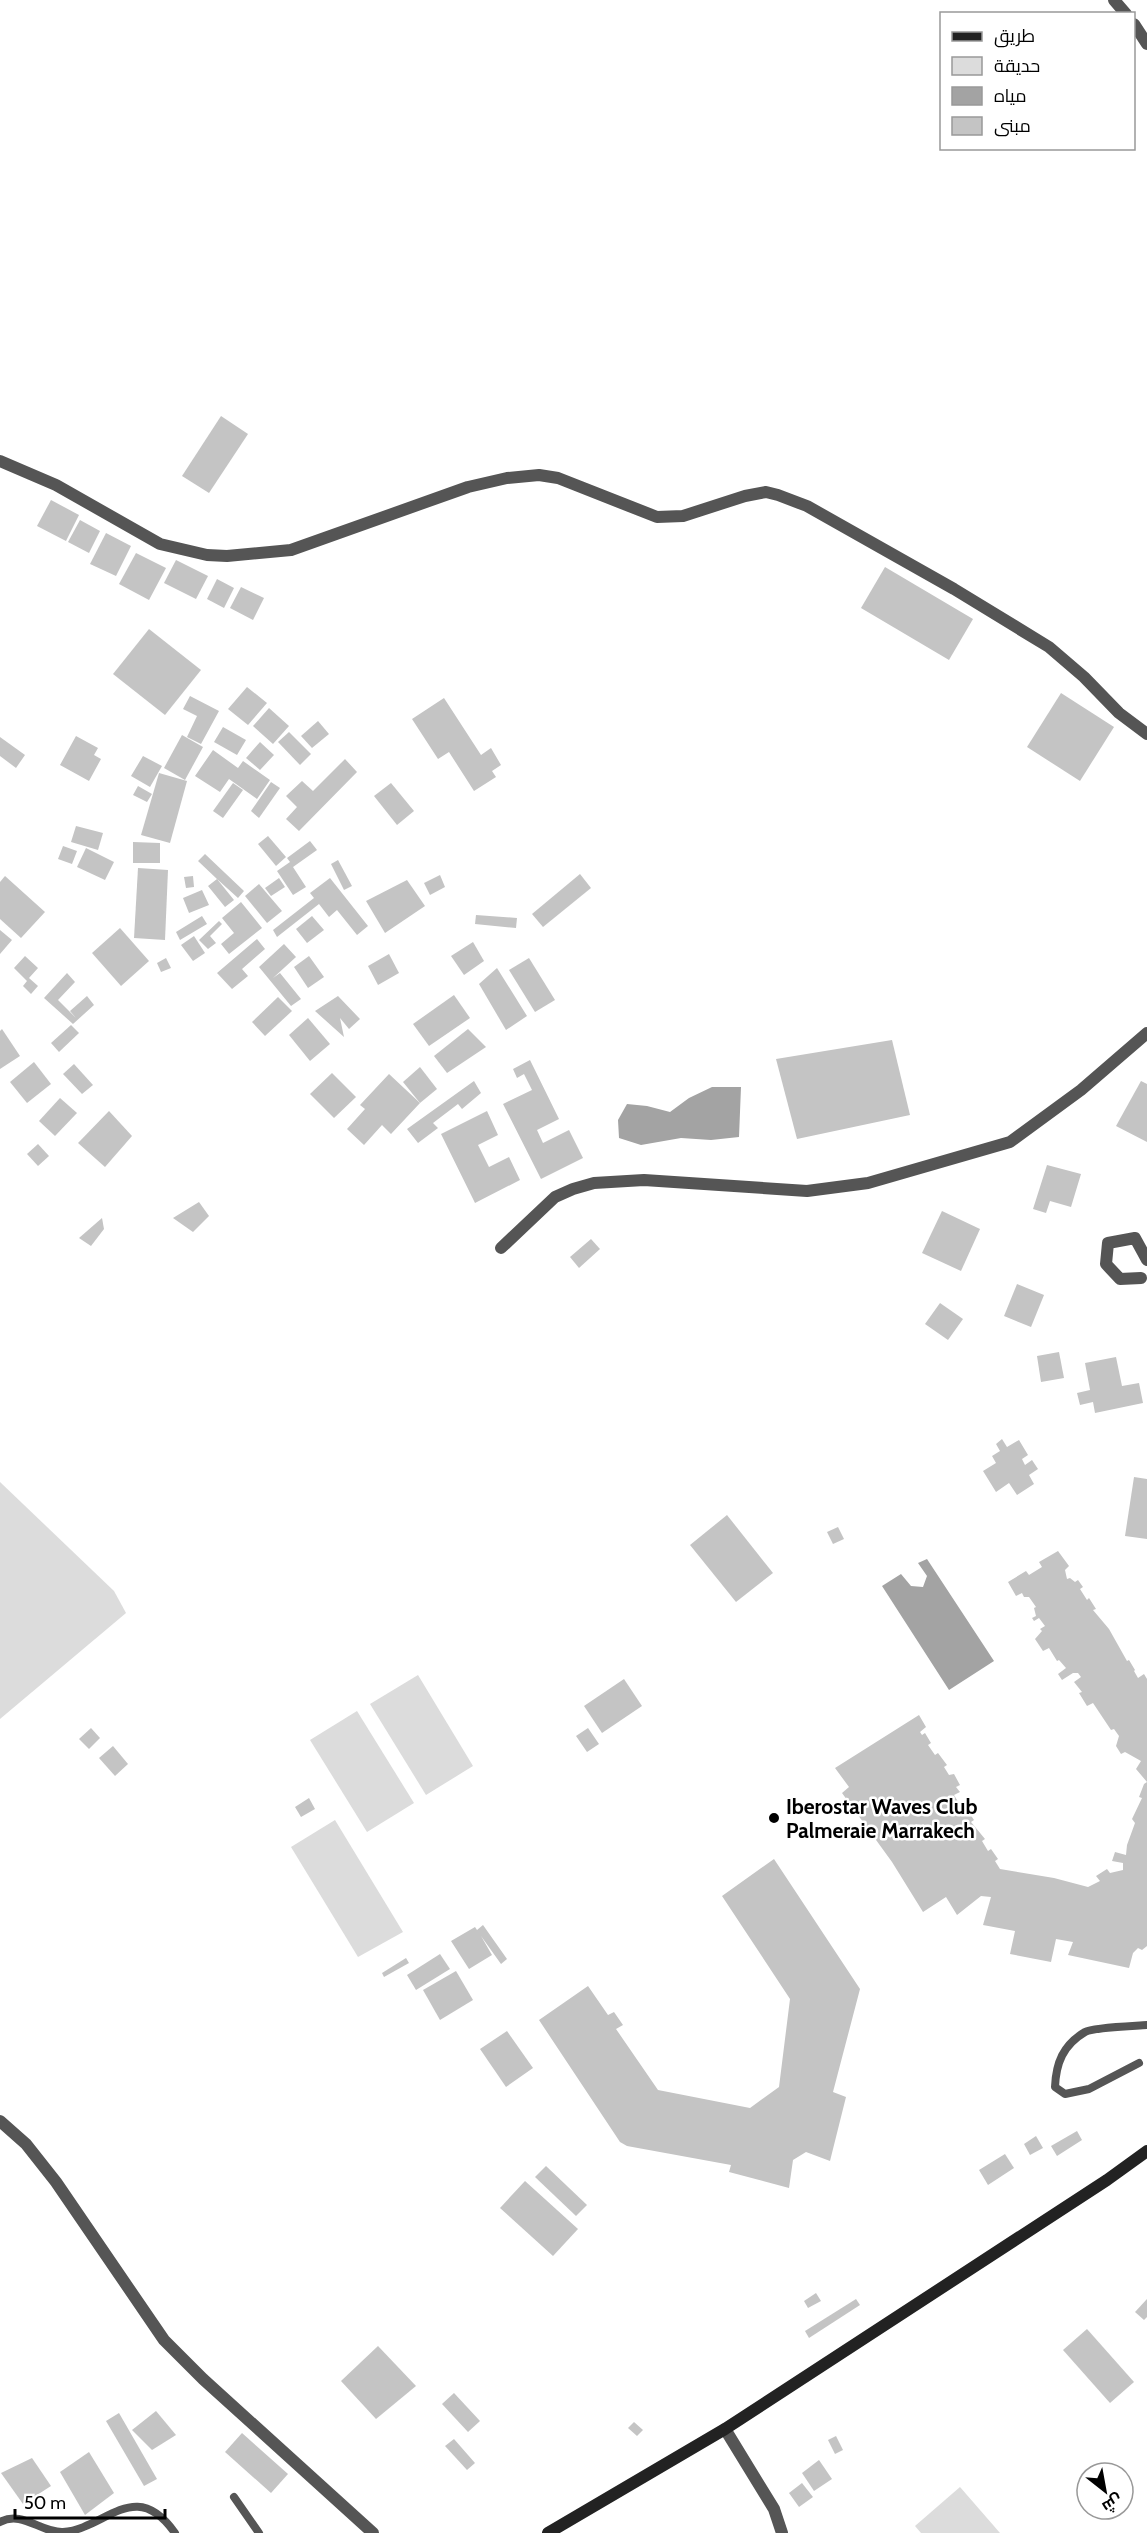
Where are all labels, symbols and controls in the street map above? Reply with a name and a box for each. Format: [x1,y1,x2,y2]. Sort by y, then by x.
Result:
legend [940,12,1135,150]
text: طريق [994,25,1035,48]
text: حديقة [994,55,1040,77]
text: مياه [994,85,1027,107]
text: مبنى [994,115,1031,137]
place label: Iberostar Waves Club Palmeraie Marrakech [786,1794,977,1843]
marker: Iberostar Waves Club Palmeraie Marrakech [767,1811,781,1825]
north arrow [1075,2461,1135,2521]
scale bar [15,2482,165,2520]
text: ش [1099,2490,1126,2517]
text: 50 m [24,2492,66,2514]

